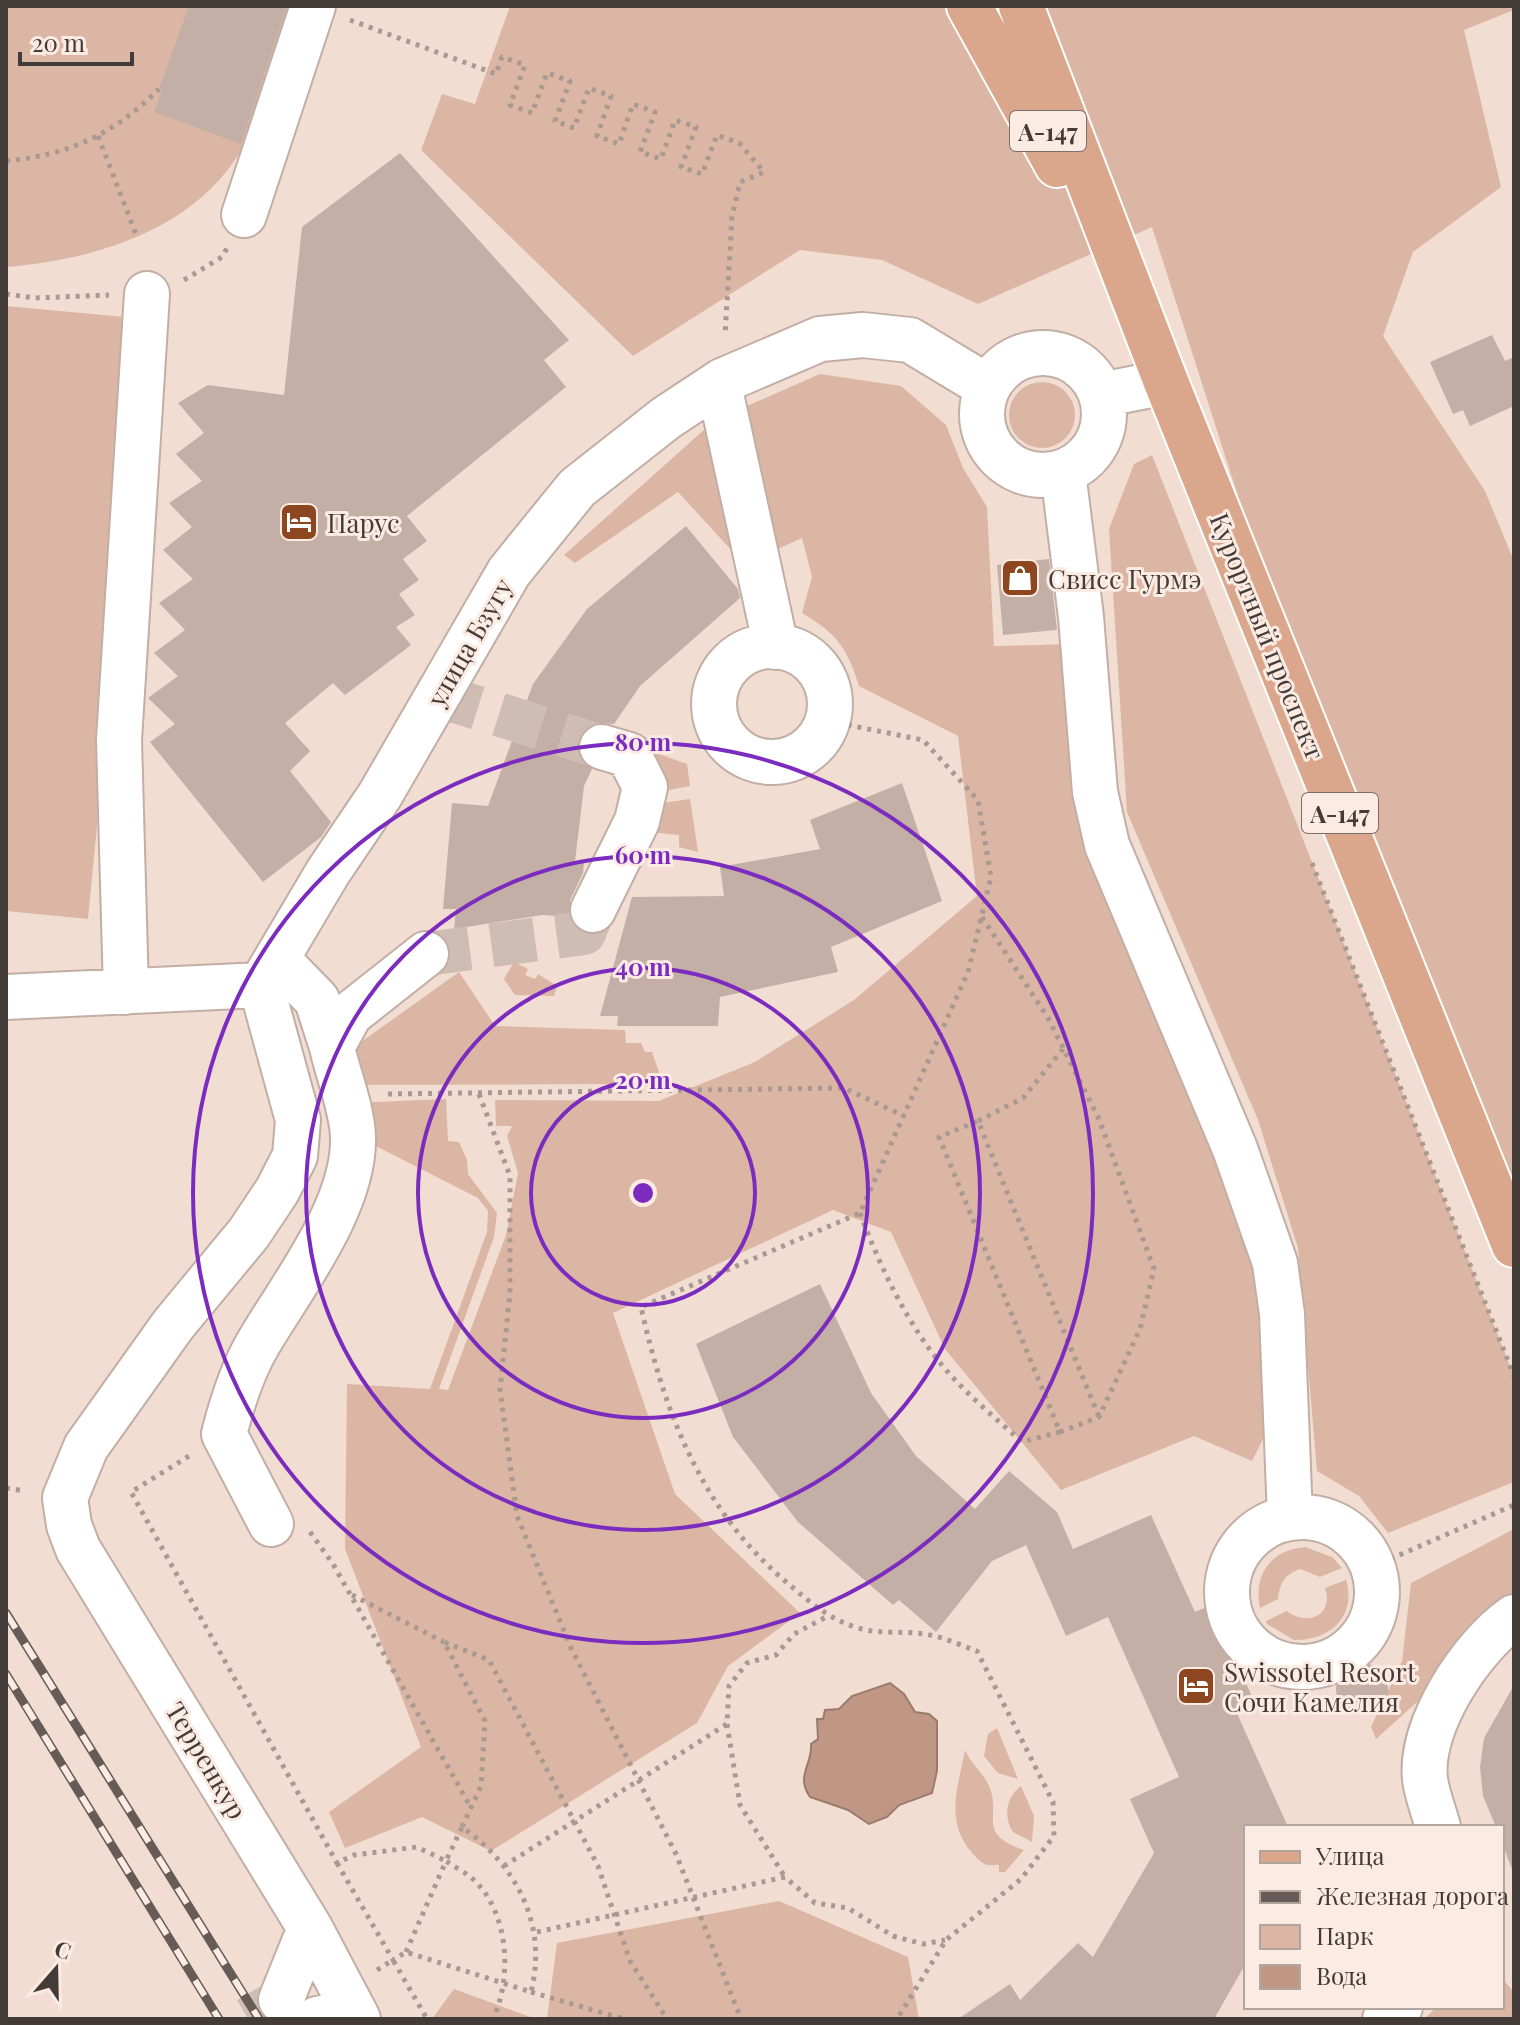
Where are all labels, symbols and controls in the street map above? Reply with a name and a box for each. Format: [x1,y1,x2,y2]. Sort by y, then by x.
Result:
scale bar [20,16,132,66]
text: 20 m [32,26,85,58]
road number: А-147 [1010,111,1086,151]
hotel icon: Парус [278,501,320,543]
place label: Парус [327,505,400,540]
street label: Курортный проспект [1202,507,1334,765]
shop icon: Свисс Гурмэ [999,557,1041,599]
place label: Свисс Гурмэ [1048,561,1201,596]
street label: улица Бзугу [418,571,520,713]
text: 80 m [615,725,671,757]
road number: А-147 [1302,793,1378,833]
text: 60 m [615,838,671,870]
text: 40 m [615,950,671,982]
text: 20 m [615,1063,671,1095]
centre of rings [629,1179,657,1207]
place label: Swissotel Resort Сочи Камелия [1224,1654,1417,1719]
hotel icon: Swissotel Resort Сочи Камелия [1175,1665,1217,1707]
street label: Терренкур [158,1695,256,1825]
legend [1244,1825,1504,2009]
text: Улица [1315,1839,1385,1871]
text: Железная дорога [1316,1879,1509,1911]
text: Парк [1316,1919,1374,1951]
north arrow [16,1929,96,2009]
text: С [51,1933,76,1966]
text: Вода [1316,1959,1367,1991]

